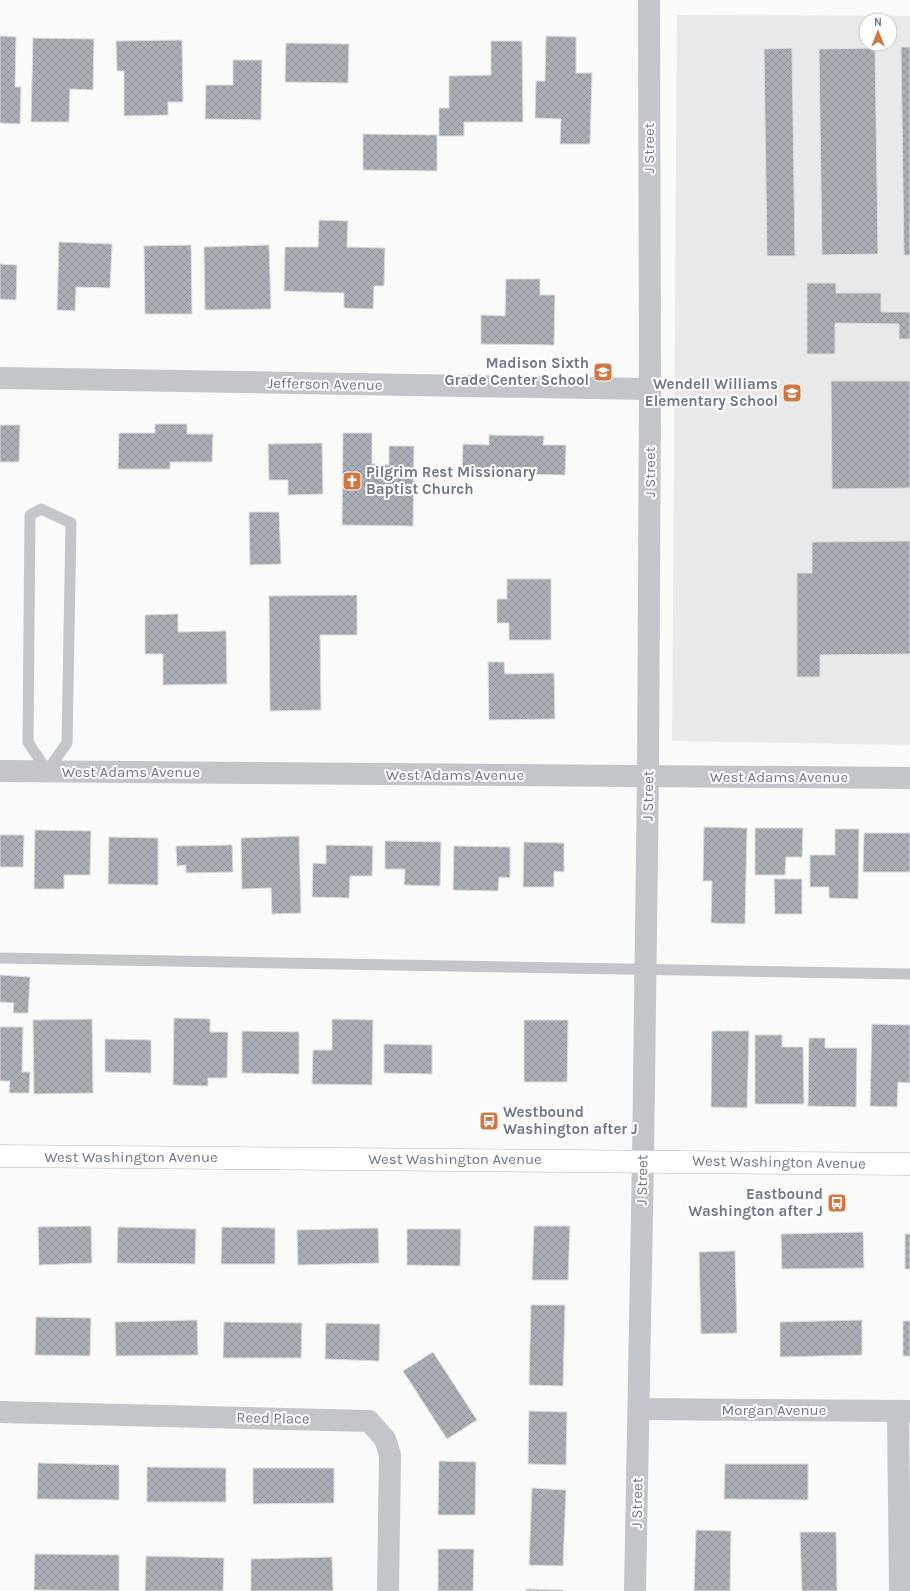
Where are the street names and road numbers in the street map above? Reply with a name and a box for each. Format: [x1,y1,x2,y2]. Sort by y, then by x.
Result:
street label: J Street [640,122,658,173]
street label: Jefferson Avenue [267,374,383,394]
street label: J Street [641,446,659,497]
street label: West Adams Avenue [62,763,200,781]
street label: West Adams Avenue [386,766,524,784]
street label: West Adams Avenue [710,768,848,786]
street label: J Street [639,770,657,822]
street label: West Washington Avenue [44,1148,218,1166]
street label: West Washington Avenue [368,1150,542,1168]
street label: West Washington Avenue [692,1151,866,1173]
street label: J Street [633,1154,651,1206]
street label: Morgan Avenue [722,1401,826,1419]
street label: Reed Place [236,1408,310,1428]
street label: J Street [628,1477,646,1529]

